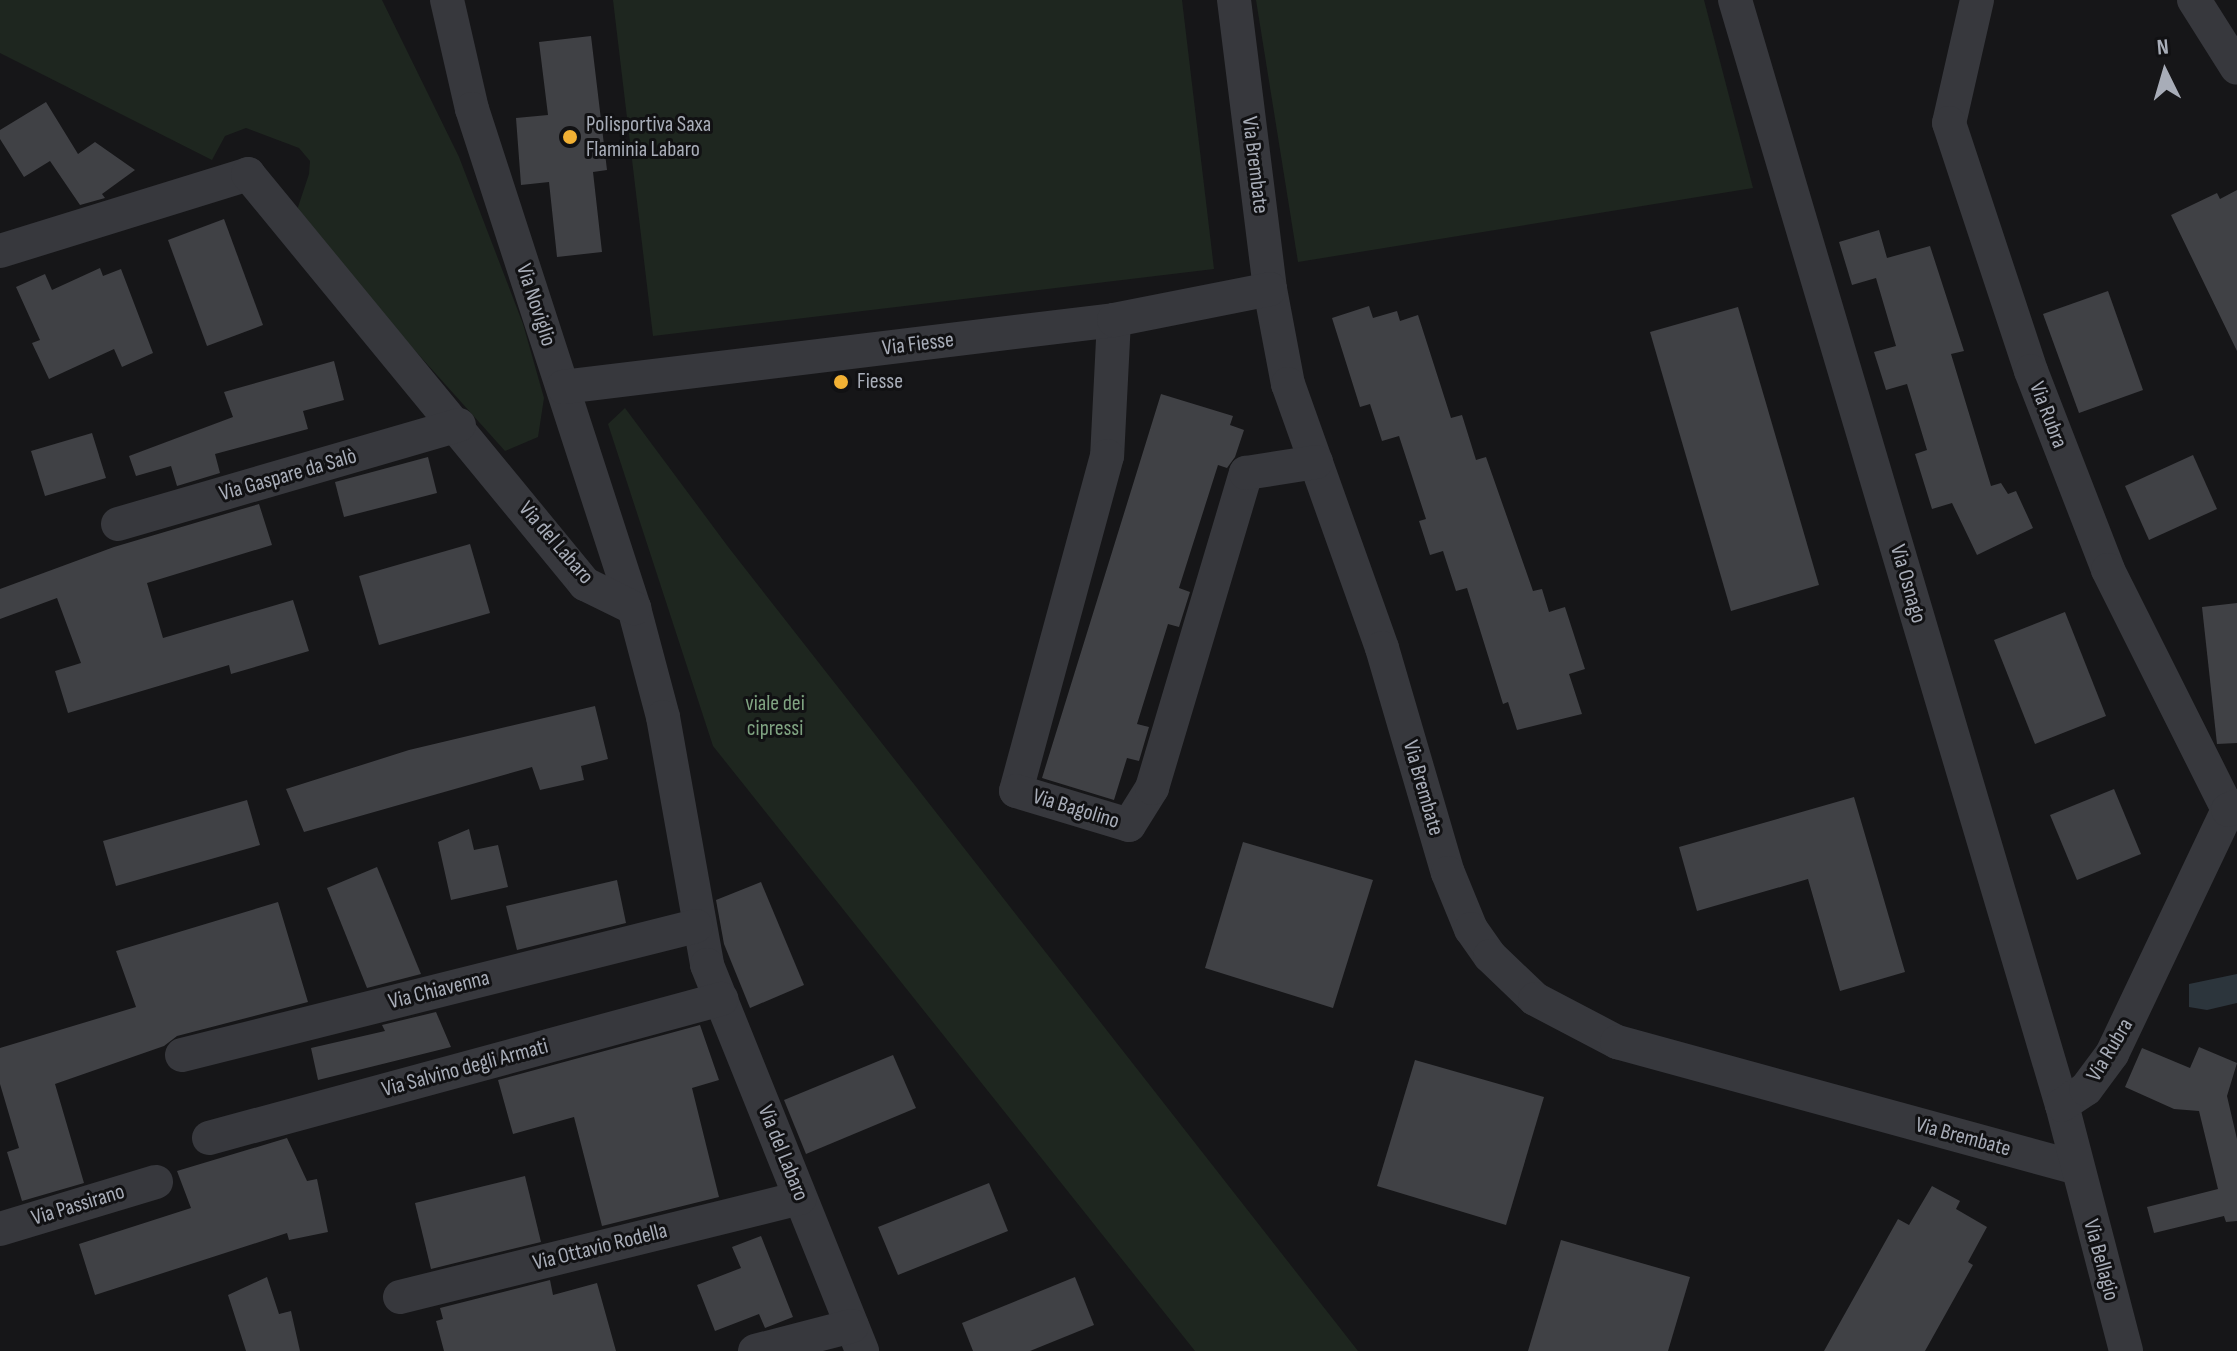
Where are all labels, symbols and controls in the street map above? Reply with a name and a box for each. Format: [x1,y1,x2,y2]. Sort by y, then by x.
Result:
north arrow [2125,32,2205,112]
text: N [2156,34,2170,62]
place label: Polisportiva Saxa Flaminia Labaro [586,111,711,162]
street label: Via Brembate [1236,115,1274,215]
marker: Polisportiva Saxa Flaminia Labaro [561,128,579,146]
street label: Via Noviglio [510,260,562,350]
street label: Via Fiesse [881,327,955,361]
place label: Fiesse [857,369,903,395]
marker: Fiesse [832,373,850,391]
street label: Via Rubra [2023,378,2073,452]
street label: Via Gaspare da Salò [216,443,360,507]
street label: Via del Labaro [513,496,599,590]
street label: Via Osnago [1884,542,1932,626]
park label: viale dei cipressi [745,690,805,742]
street label: Via Brembate [1397,737,1449,839]
street label: Via Bagolino [1029,783,1123,835]
street label: Via Chiavenna [386,965,492,1015]
street label: Via Rubra [2081,1014,2139,1086]
street label: Via Salvino degli Armati [379,1033,551,1103]
street label: Via del Labaro [752,1101,814,1205]
street label: Via Brembate [1912,1112,2014,1162]
street label: Via Passirano [28,1178,128,1232]
street label: Via Bellagio [2077,1216,2125,1304]
street label: Via Ottavio Rodella [530,1218,670,1276]

